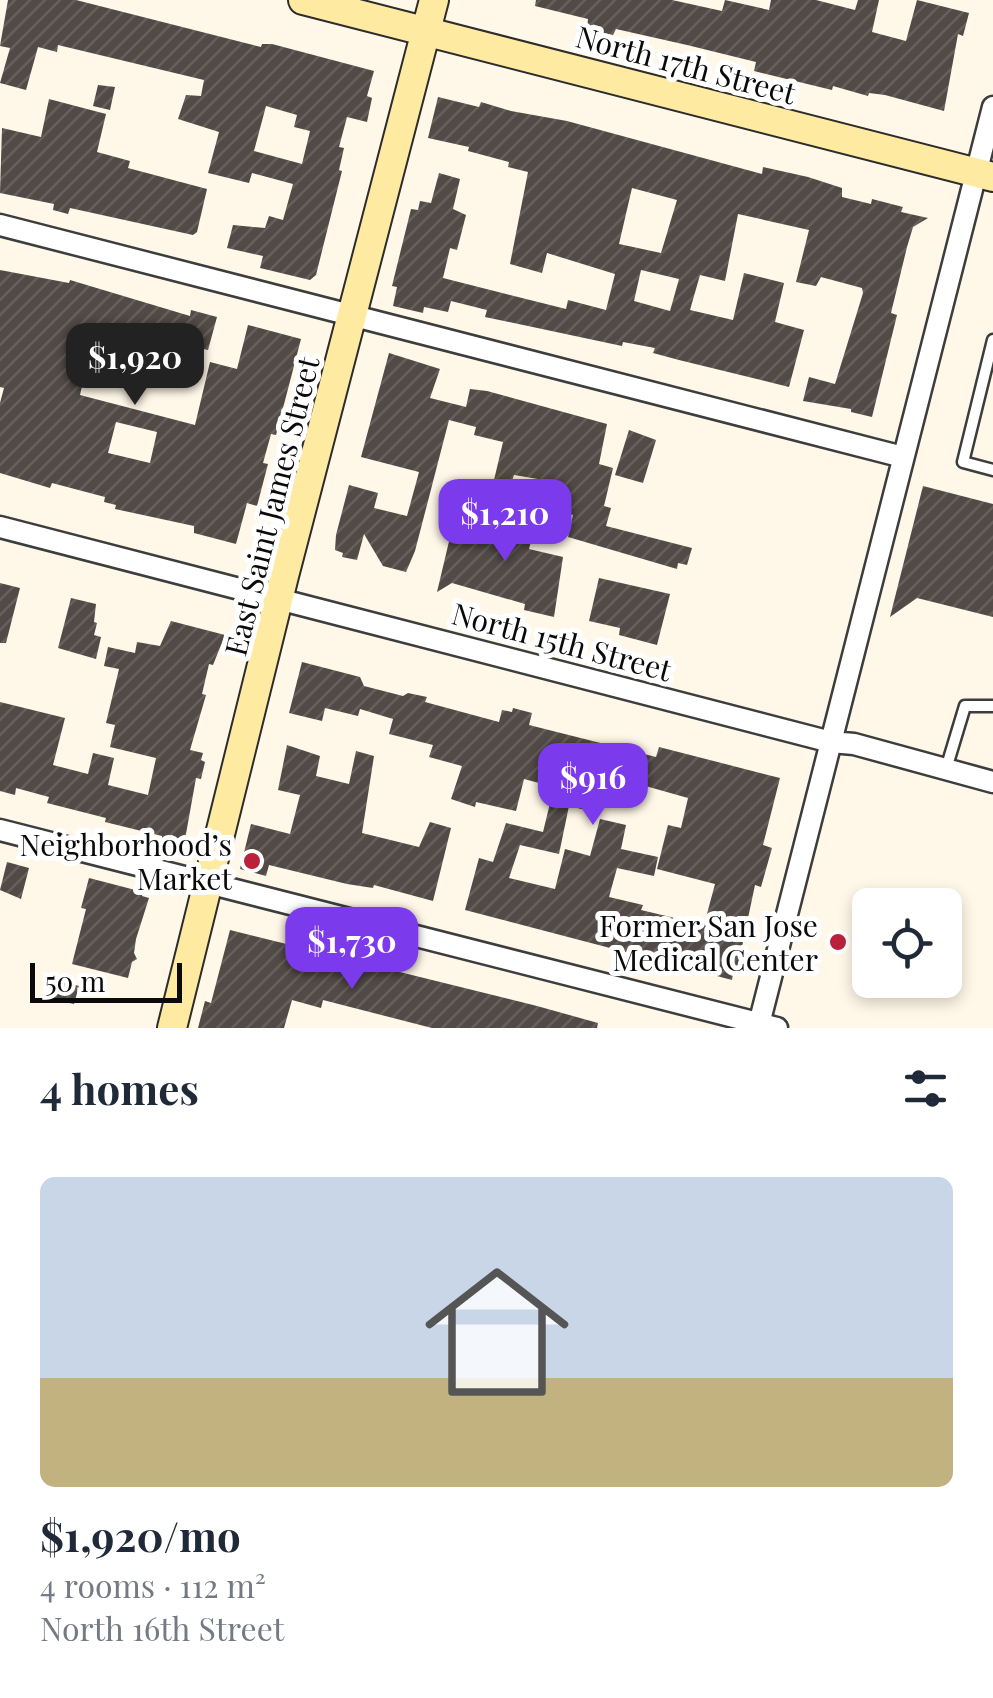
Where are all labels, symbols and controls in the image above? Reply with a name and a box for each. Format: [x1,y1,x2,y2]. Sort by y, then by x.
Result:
street label: North 17th Street [572,15,801,113]
pin: $1,920 [54,323,216,408]
text: $1,920 [88,334,182,377]
street label: East Saint James Street [214,352,328,660]
pin: $1,210 [424,479,586,564]
text: $1,210 [461,490,549,533]
street label: North 15th Street [448,592,677,690]
pin: $916 [534,743,652,828]
text: $916 [560,754,626,797]
place label: Neighborhood’s Market [20,824,232,898]
marker: Neighborhood’s Market [241,850,263,872]
map controls [852,888,962,998]
button: locate [852,888,962,998]
place label: Former San Jose Medical Center [599,905,818,979]
pin: $1,730 [271,907,433,992]
text: $1,730 [307,918,397,961]
marker: Former San Jose Medical Center [827,931,849,953]
scale bar [30,958,182,1003]
text: 50 m [45,962,105,999]
text: 4 homes [40,1060,199,1116]
icon: filters [898,1061,953,1116]
icon: home [407,1242,587,1422]
text: $1,920/mo [40,1507,241,1563]
text: 4 rooms · 112 m² [40,1563,266,1606]
text: North 16th Street [40,1606,284,1649]

